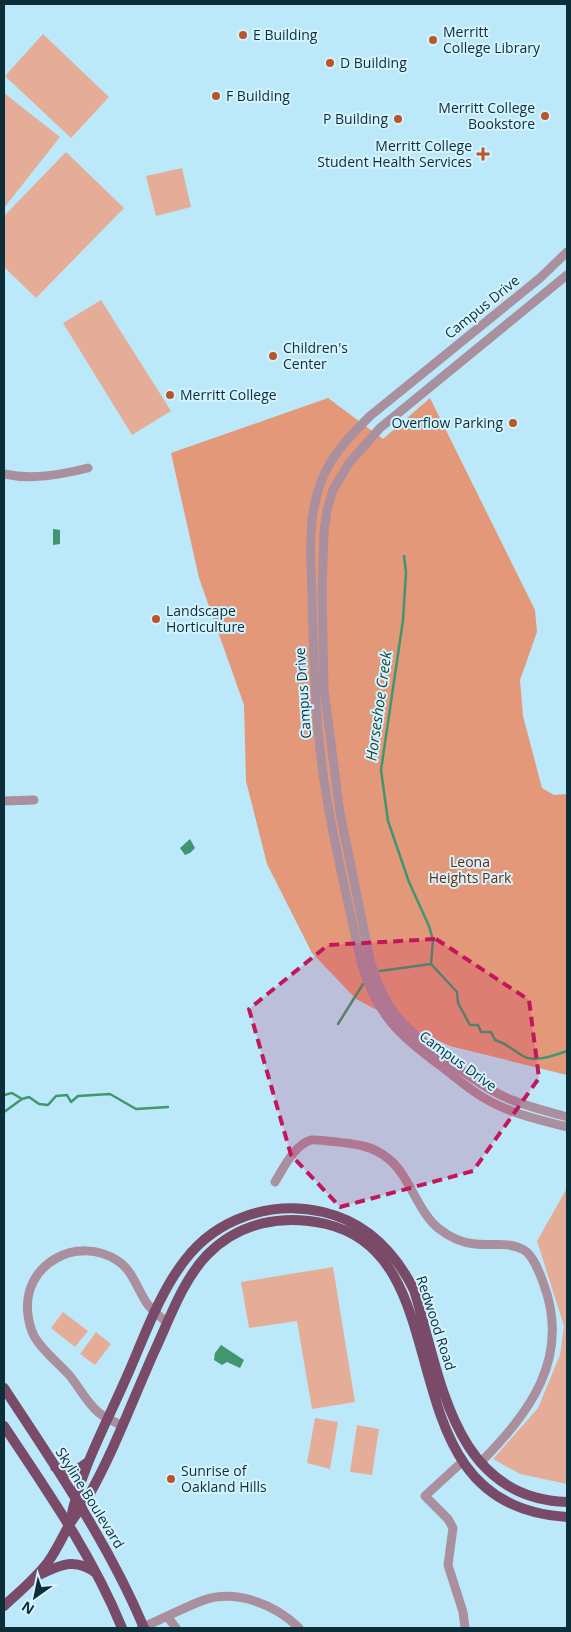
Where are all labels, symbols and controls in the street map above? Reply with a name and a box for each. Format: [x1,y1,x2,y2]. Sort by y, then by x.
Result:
place label: Merritt College Library [443,22,541,57]
place label: E Building [253,25,318,44]
marker: E Building [237,29,249,41]
marker: Merritt College Library [427,34,439,46]
place label: D Building [340,53,407,72]
marker: D Building [324,57,336,69]
place label: F Building [226,86,290,105]
marker: F Building [210,90,222,102]
place label: Merritt College Bookstore [438,98,535,133]
place label: P Building [323,109,388,128]
marker: Merritt College Bookstore [539,110,551,122]
marker: P Building [392,113,404,125]
place label: Merritt College Student Health Services [317,136,472,171]
marker: Merritt College Student Health Services [476,147,490,161]
street label: Campus Drive [440,270,523,343]
place label: Children's Center [283,338,348,373]
marker: Children's Center [267,350,279,362]
place label: Merritt College [180,385,277,404]
marker: Merritt College [164,389,176,401]
place label: Overflow Parking [391,413,503,432]
marker: Overflow Parking [507,417,519,429]
place label: Landscape Horticulture [166,601,245,636]
marker: Landscape Horticulture [150,613,162,625]
street label: Campus Drive [290,647,315,739]
water label: Horseshoe Creek [360,649,396,762]
park label: Leona Heights Park [429,852,512,887]
street label: Campus Drive [416,1026,501,1095]
street label: Redwood Road [412,1273,461,1373]
street label: Skyline Boulevard [52,1444,129,1552]
place label: Sunrise of Oakland Hills [181,1461,267,1496]
marker: Sunrise of Oakland Hills [165,1473,177,1485]
north arrow [10,1572,60,1622]
text: N [18,1597,38,1619]

